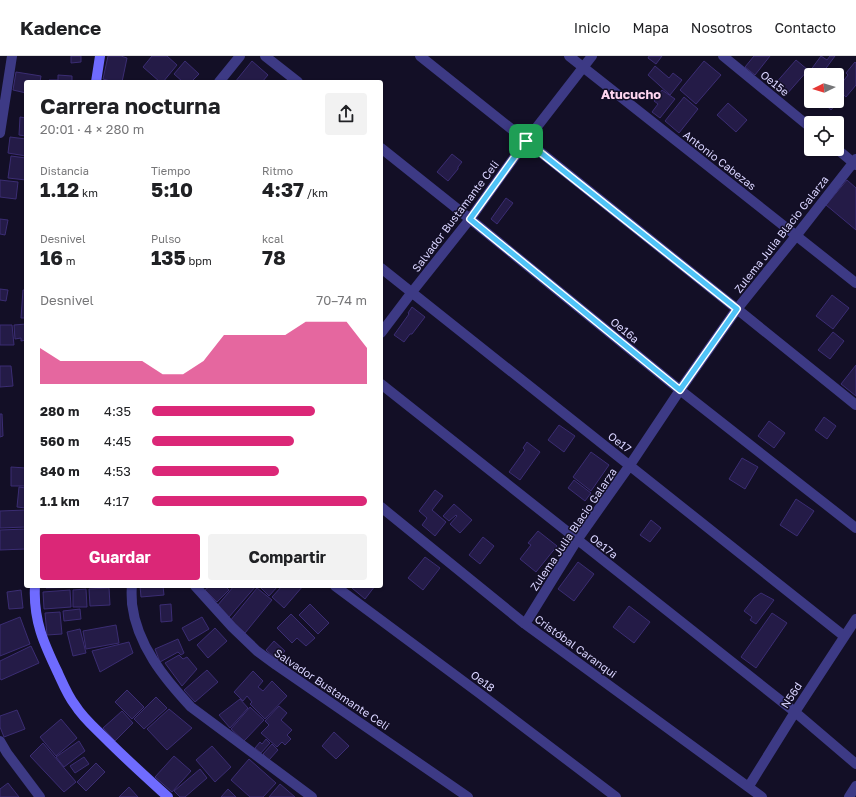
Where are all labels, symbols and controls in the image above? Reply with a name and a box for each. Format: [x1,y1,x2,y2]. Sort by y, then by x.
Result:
text: Kadence [20,16,101,39]
text: Inicio [574,19,610,36]
text: Mapa [632,19,669,36]
text: Nosotros [691,19,752,36]
text: Contacto [774,19,836,36]
street label: Oe15e [758,68,792,98]
north arrow [804,68,844,108]
map controls [804,68,844,156]
district label: Atucucho [601,86,661,102]
text: Carrera nocturna [40,92,220,119]
button: share [325,93,367,135]
button: locate [804,116,844,156]
text: 20:01 · 4 × 280 m [40,121,144,137]
pin [509,124,543,158]
street label: Antonio Cabezas [681,128,759,192]
icon: arrive [515,130,537,152]
street label: Salvador Bustamante Celi [409,158,501,274]
text: Distancia [40,164,89,177]
text: Tiempo [151,164,190,177]
text: Ritmo [262,164,293,177]
street label: Zulema Julia Blacio Galarza [731,173,831,295]
text: 1.12 [40,177,79,201]
text: 5:10 [151,177,193,201]
text: 4:37 [262,177,304,201]
text: km [79,186,98,199]
text: /km [304,186,328,199]
text: Desnivel [40,232,85,245]
text: Pulso [151,232,181,245]
text: kcal [262,232,284,245]
text: 16 [40,245,63,269]
text: 135 [151,245,186,269]
text: 78 [262,245,286,269]
text: m [63,254,76,267]
text: bpm [186,254,212,267]
text: Desnivel [40,292,94,308]
text: 70–74 m [316,292,367,308]
street label: Oe16a [608,315,642,345]
text: 280 m [40,403,79,419]
text: 4:35 [104,403,131,419]
street label: Oe17 [606,429,634,455]
text: 560 m [40,433,79,449]
text: 4:45 [104,433,131,449]
text: 840 m [40,463,80,479]
text: 4:53 [104,463,131,479]
street label: Zulema Julia Blacio Galarza [527,465,619,593]
text: 1.1 km [40,493,80,509]
text: 4:17 [104,493,129,509]
street label: Oe17a [587,531,621,561]
button: Guardar [40,534,200,580]
button: Compartir [208,534,367,580]
street label: Cristóbal Caranqui [533,612,620,680]
street label: Salvador Bustamante Celi [272,646,392,732]
street label: Oe18 [468,668,498,694]
street label: N56d [778,680,804,710]

